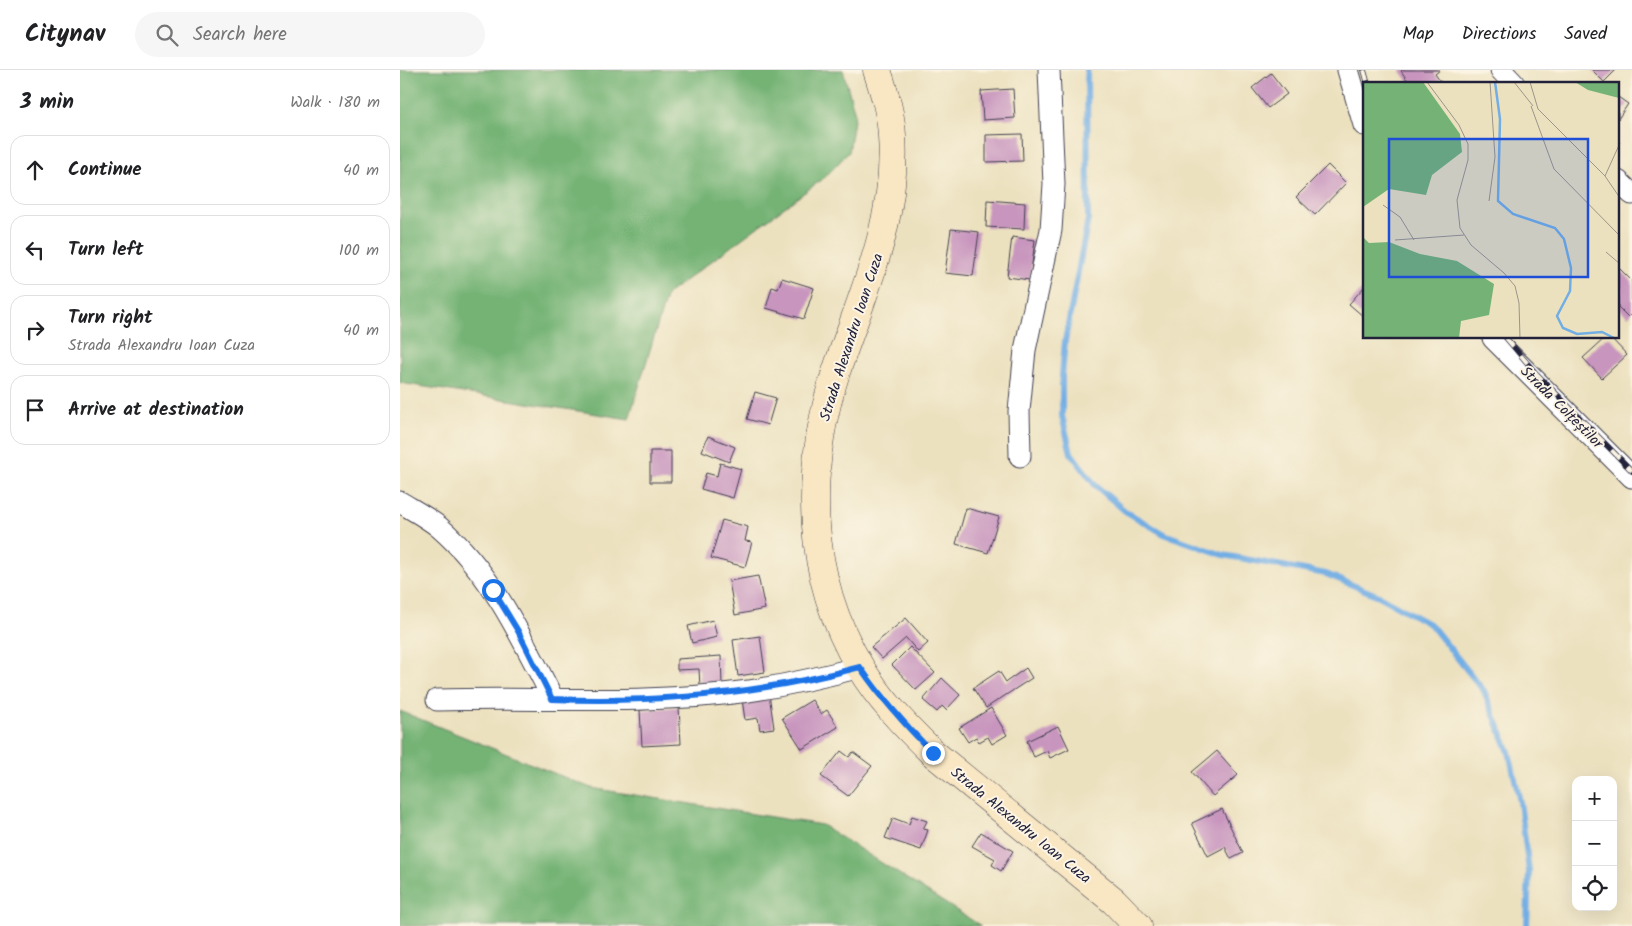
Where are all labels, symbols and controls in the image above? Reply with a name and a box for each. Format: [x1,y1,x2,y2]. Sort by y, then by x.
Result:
search box [135,12,485,57]
text: Citynav [25,15,105,54]
text: Search here [193,20,287,50]
text: Map [1402,20,1434,49]
text: Directions [1462,20,1536,49]
text: Saved [1564,20,1607,49]
icon: search [153,21,181,49]
inset map [1363,82,1620,339]
text: 3 min [20,86,74,119]
text: Walk · 180 m [290,90,380,115]
text: Continue [68,155,141,185]
icon: ahead [21,156,49,184]
text: 40 m [343,158,379,183]
text: Turn left [68,235,143,265]
icon: left [21,236,49,264]
text: 100 m [339,238,379,263]
street label: Strada Alexandru Ioan Cuza [813,250,890,424]
text: Turn right [68,303,153,333]
icon: right [21,316,49,344]
text: 40 m [343,318,379,343]
text: Strada Alexandru Ioan Cuza [68,333,255,358]
street label: Strada Colțeștilor [1514,361,1609,456]
text: Arrive at destination [68,395,244,425]
icon: arrive [21,396,49,424]
route start [482,579,505,602]
route end [922,742,945,765]
street label: Strada Alexandru Ioan Cuza [945,761,1096,890]
map controls [1572,776,1617,911]
button: + [1572,776,1617,821]
button: − [1572,821,1617,866]
button: locate [1572,866,1617,911]

